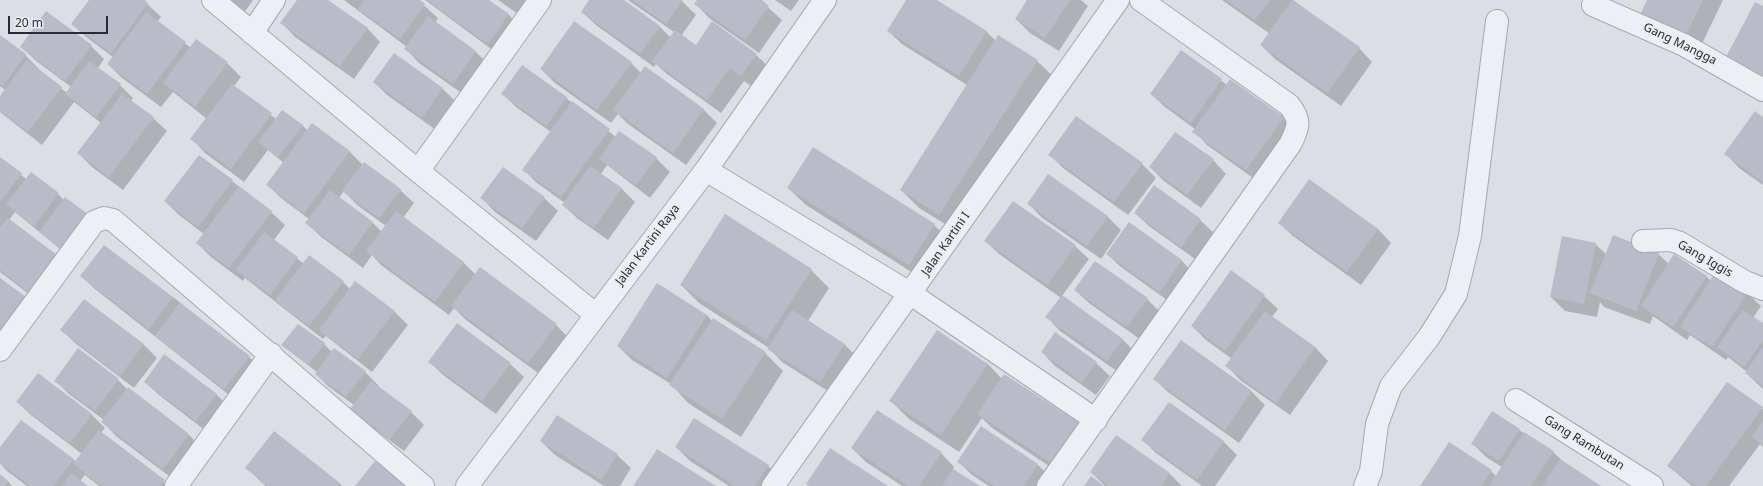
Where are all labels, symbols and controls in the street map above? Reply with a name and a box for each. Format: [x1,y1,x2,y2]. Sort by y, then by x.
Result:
scale bar [10,8,110,34]
text: 20 m [15,14,43,31]
street label: Gang Mangga [1641,20,1719,68]
street label: Jalan Kartini Raya [613,202,683,288]
street label: Jalan Kartini I [919,209,973,279]
street label: Gang Iggis [1675,238,1735,280]
street label: Gang Rambutan [1541,412,1627,474]

